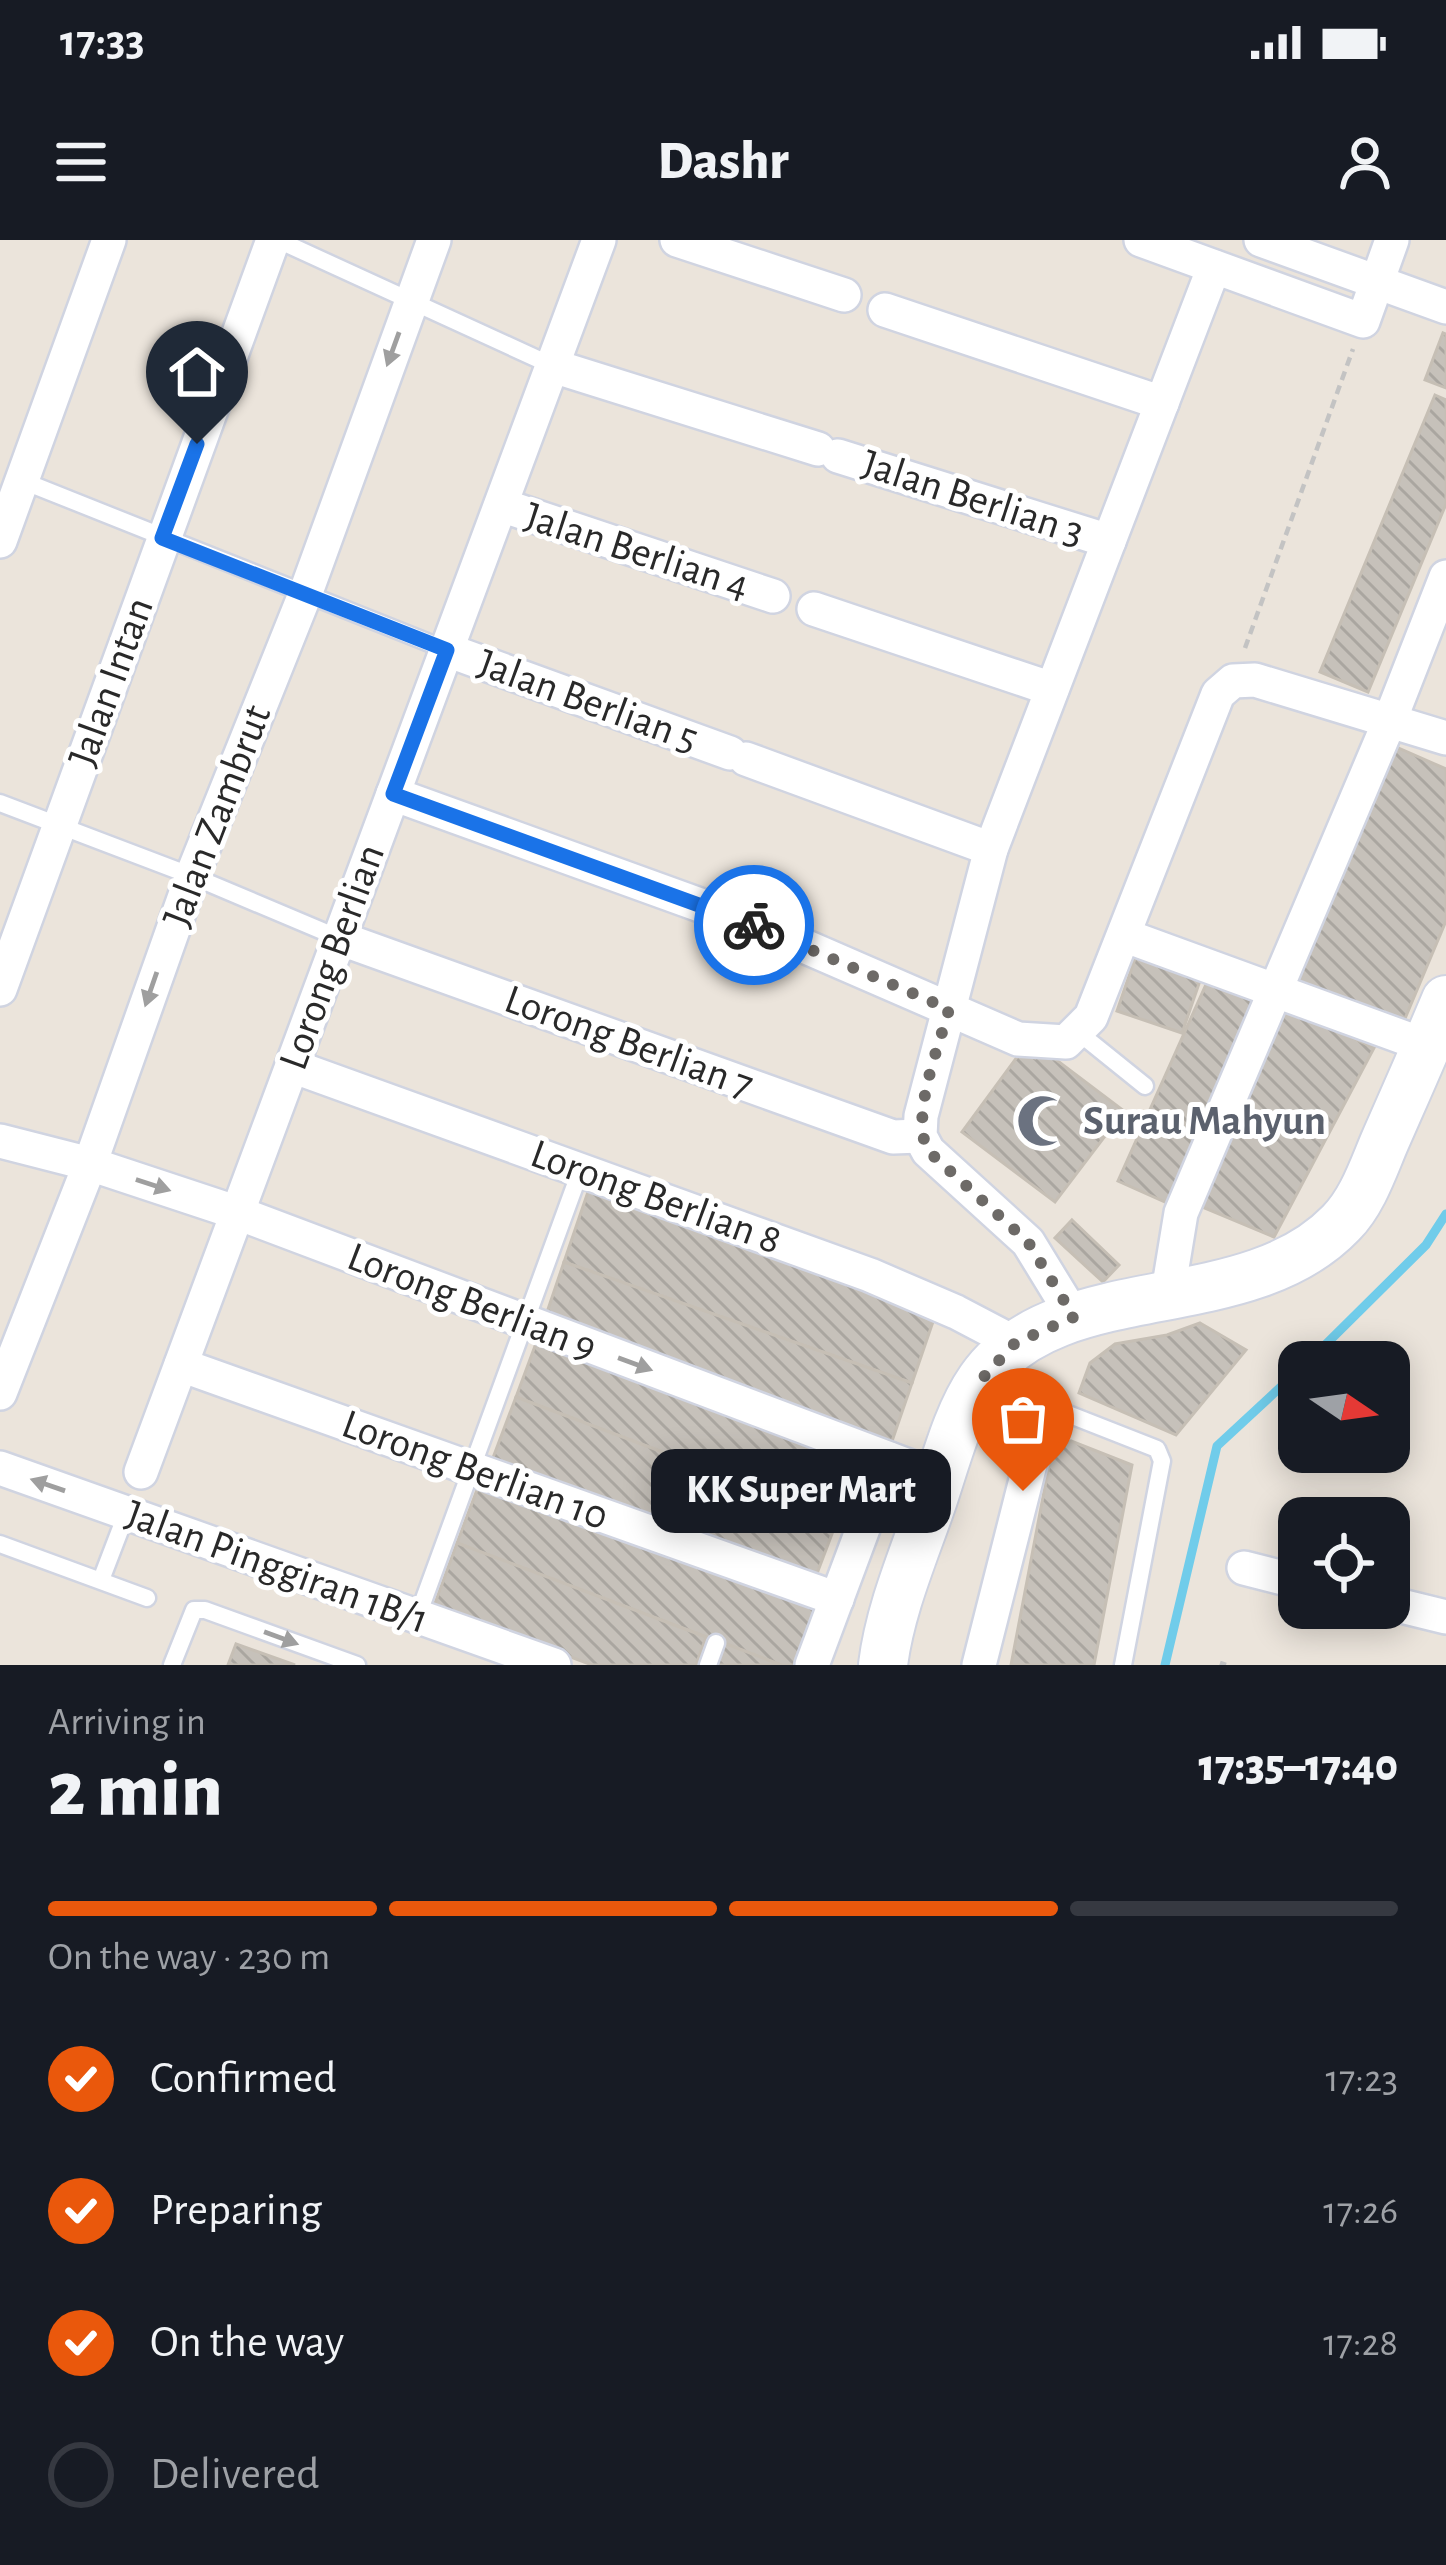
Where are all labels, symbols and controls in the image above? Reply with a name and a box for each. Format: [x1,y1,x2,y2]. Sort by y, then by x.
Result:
text: 17:33 [60,19,145,64]
icon: menu [48,129,114,195]
icon: person [1332,129,1398,195]
text: Dashr [657,135,789,189]
pin [146,321,248,444]
one-way arrow [383,332,401,368]
icon: home [164,339,230,405]
street label: Jalan Berlian 3 [857,442,1089,554]
street label: Jalan Berlian 4 [520,495,754,607]
street label: Jalan Intan [61,592,161,772]
street label: Jalan Berlian 5 [473,642,703,760]
street label: Jalan Zambrut [155,699,279,933]
street label: Lorong Berlian [272,839,392,1075]
courier [694,865,814,985]
icon: bike [721,892,787,958]
one-way arrow [141,971,159,1007]
street label: Lorong Berlian 7 [499,978,759,1106]
mosque icon: Surau Mahyun [1014,1092,1072,1150]
place label: Surau Mahyun [1083,1100,1326,1142]
street label: Lorong Berlian 8 [525,1132,787,1262]
one-way arrow [135,1176,172,1195]
street label: Lorong Berlian 9 [342,1235,602,1369]
north arrow [1278,1341,1410,1473]
map controls [1278,1341,1410,1629]
one-way arrow [617,1356,653,1374]
pin [972,1368,1074,1491]
icon: bag [990,1386,1056,1452]
street label: Lorong Berlian 10 [336,1402,614,1538]
callout: KK Super Mart [651,1449,951,1533]
text: KK Super Mart [686,1471,916,1510]
one-way arrow [30,1475,66,1493]
street label: Jalan Pinggiran 1B/1 [120,1493,434,1641]
button: locate [1278,1497,1410,1629]
one-way arrow [264,1629,300,1648]
text: Arriving in [48,1703,206,1742]
text: 17:35–17:40 [1198,1744,1398,1789]
text: 2 min [48,1752,223,1830]
text: On the way · 230 m [48,1938,330,1977]
icon: check [48,2046,114,2112]
text: Confirmed [150,2056,336,2101]
text: 17:23 [1326,2060,1398,2099]
icon: check [48,2178,114,2244]
text: Preparing [150,2188,322,2233]
text: 17:26 [1323,2192,1398,2231]
icon: check [48,2310,114,2376]
text: On the way [150,2320,344,2365]
text: 17:28 [1323,2324,1398,2363]
text: Delivered [150,2452,319,2497]

